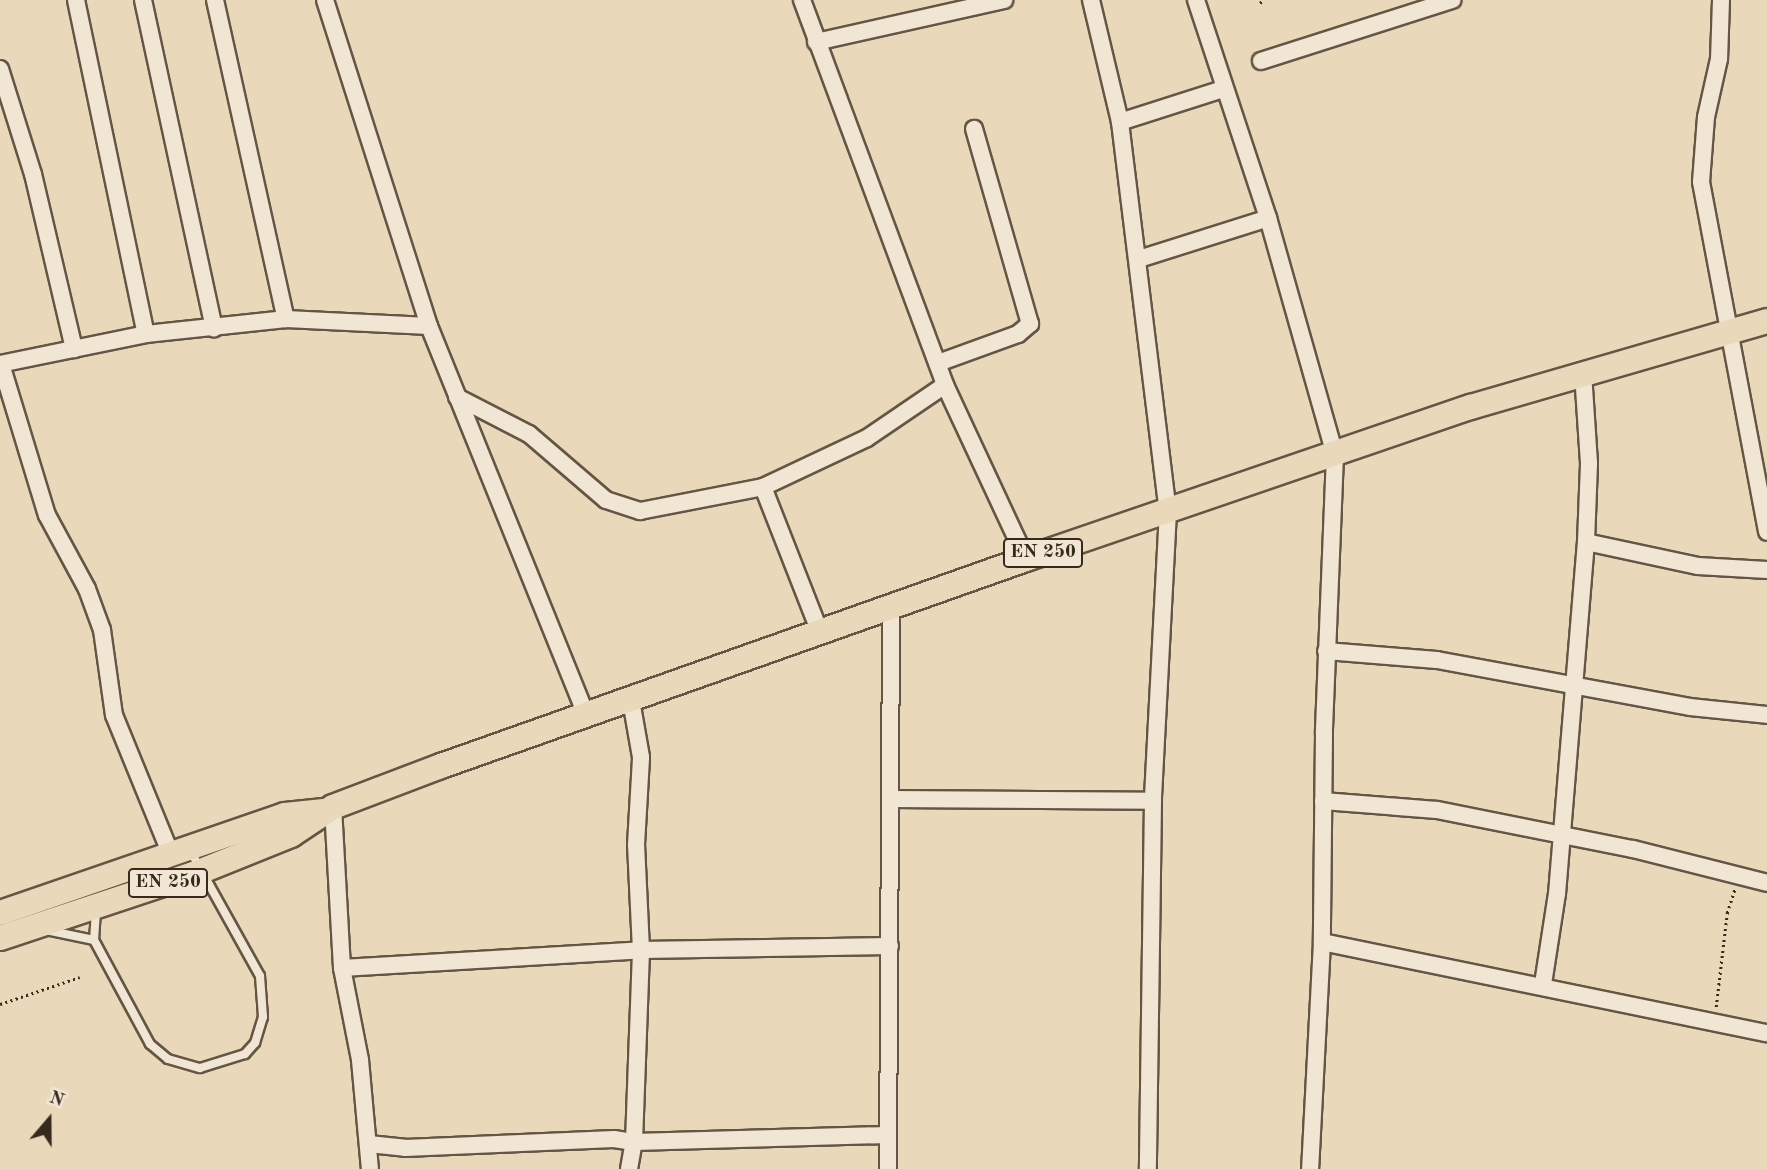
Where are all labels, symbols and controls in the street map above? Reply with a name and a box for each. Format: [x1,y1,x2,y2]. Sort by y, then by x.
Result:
road number: EN 250 [1003,538,1083,568]
road number: EN 250 [128,868,208,898]
north arrow [14,1085,84,1155]
text: N [46,1088,66,1111]

